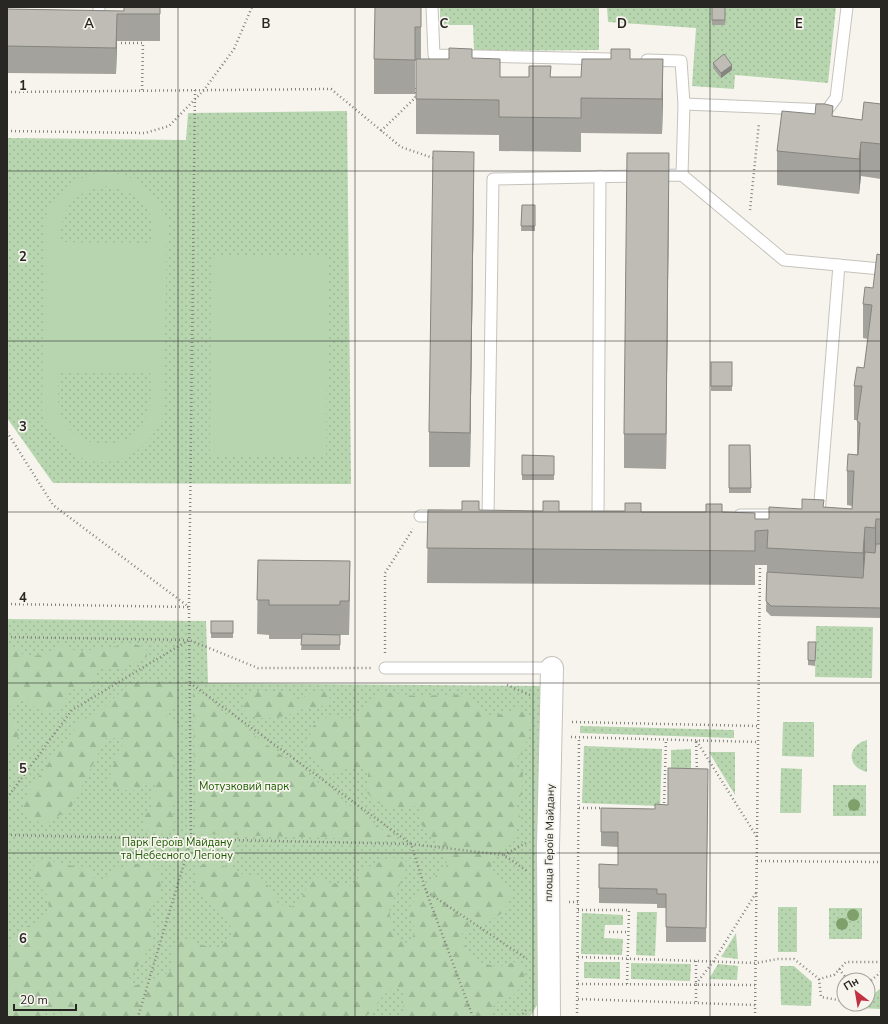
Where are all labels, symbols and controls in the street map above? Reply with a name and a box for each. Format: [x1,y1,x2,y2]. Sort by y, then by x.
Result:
text: A [84,15,94,33]
text: B [262,15,271,33]
text: C [440,15,449,33]
text: D [617,15,627,33]
text: E [795,15,803,33]
text: 1 [19,77,27,95]
text: 2 [19,248,27,266]
text: 3 [19,418,27,436]
text: 4 [19,589,27,607]
text: 5 [19,760,27,778]
park label: Мотузковий парк [199,779,289,794]
street label: площа Героїв Майдану [541,784,558,902]
park label: Парк Героїв Майдану та Небесного Легіону [121,835,233,863]
text: 6 [19,930,27,948]
north arrow [836,972,876,1012]
text: Пн [841,974,861,994]
scale bar [14,986,76,1012]
text: 20 m [20,992,48,1008]

